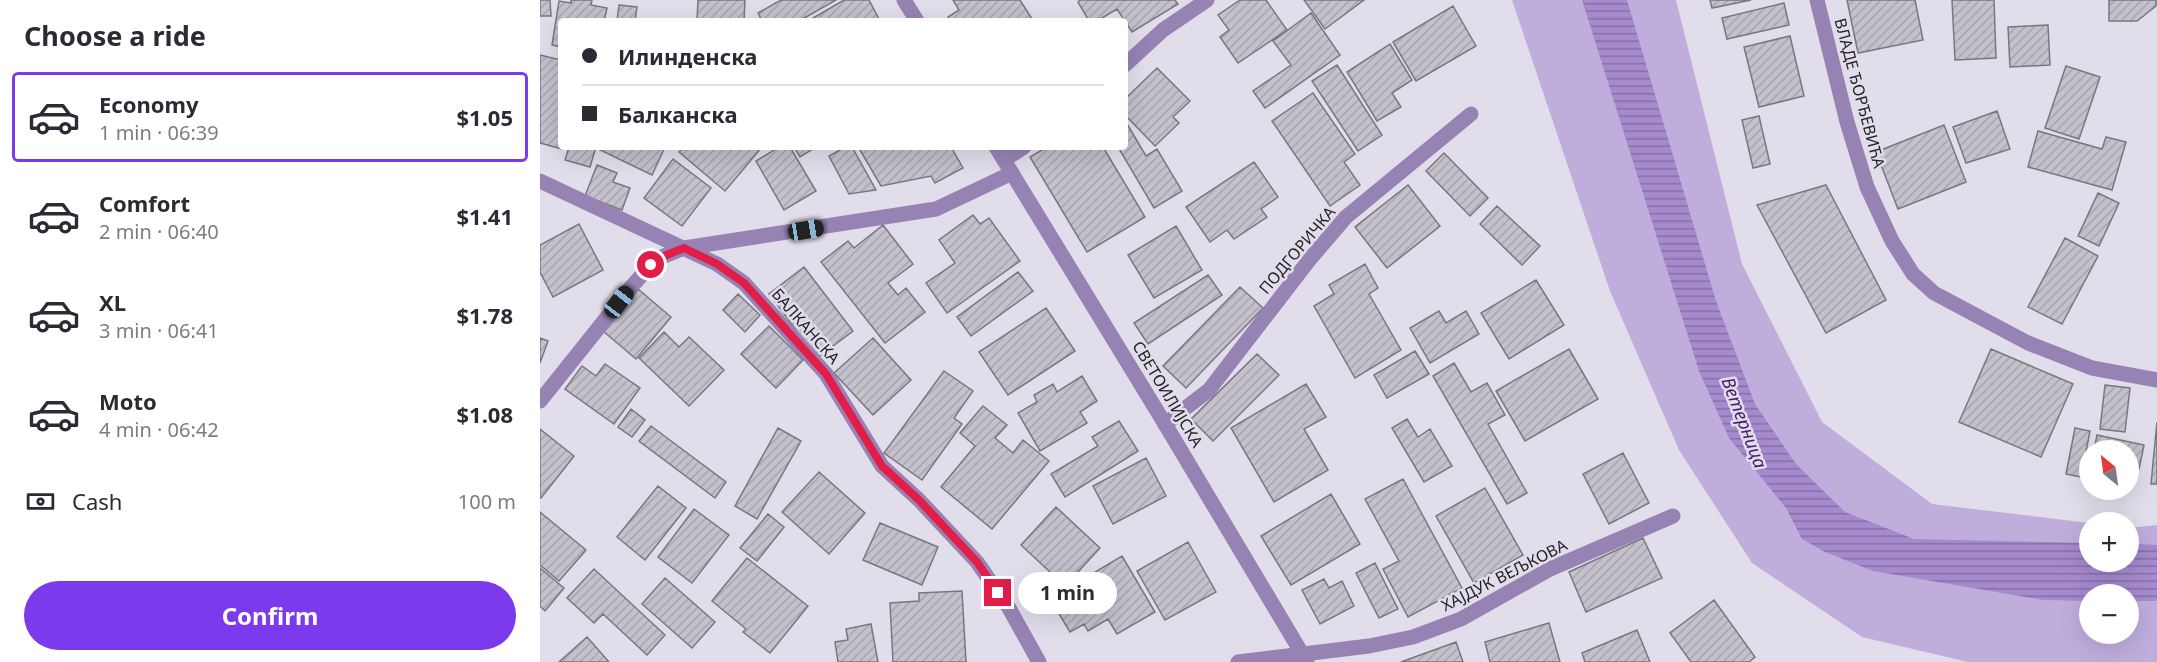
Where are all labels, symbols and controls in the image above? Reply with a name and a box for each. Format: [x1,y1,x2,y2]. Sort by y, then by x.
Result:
street label: ВЛАДЕ ЂОРЂЕВИЋА [1829,16,1891,171]
text: Choose a ride [24,17,206,54]
text: Илинденска [618,41,757,71]
text: Economy [99,89,198,119]
icon: car [27,90,81,144]
text: Балканска [618,99,738,129]
text: $1.05 [456,102,513,132]
text: 1 min · 06:39 [99,119,219,146]
text: Comfort [99,188,190,218]
icon: car [27,189,81,243]
text: $1.41 [456,201,513,231]
street label: ПОДГОРИЧКА [1254,201,1341,299]
text: 2 min · 06:40 [99,218,219,245]
car [787,218,825,242]
route start [637,251,664,278]
car [601,282,637,322]
street label: БАЛКАНСКА [767,283,846,369]
text: XL [99,287,126,317]
icon: car [27,288,81,342]
text: $1.78 [456,300,513,330]
text: 3 min · 06:41 [99,317,219,344]
street label: СВЕТОИЛИЈСКА [1128,337,1209,452]
water label: Ветерница [1717,374,1773,472]
text: Moto [99,386,157,416]
icon: car [27,387,81,441]
text: $1.08 [456,399,513,429]
text: 4 min · 06:42 [99,416,219,443]
north arrow [2079,440,2139,500]
map controls [2079,440,2139,644]
icon: cash [24,485,57,518]
text: Cash [72,486,122,516]
text: 100 m [458,488,516,515]
button: + [2079,512,2139,572]
street label: ХАЈДУК ВЕЉКОВА [1437,533,1571,616]
callout: 1 min [1019,572,1118,614]
route end [984,579,1011,606]
text: 1 min [1040,579,1095,606]
button: Confirm [24,581,516,650]
button: − [2079,584,2139,644]

